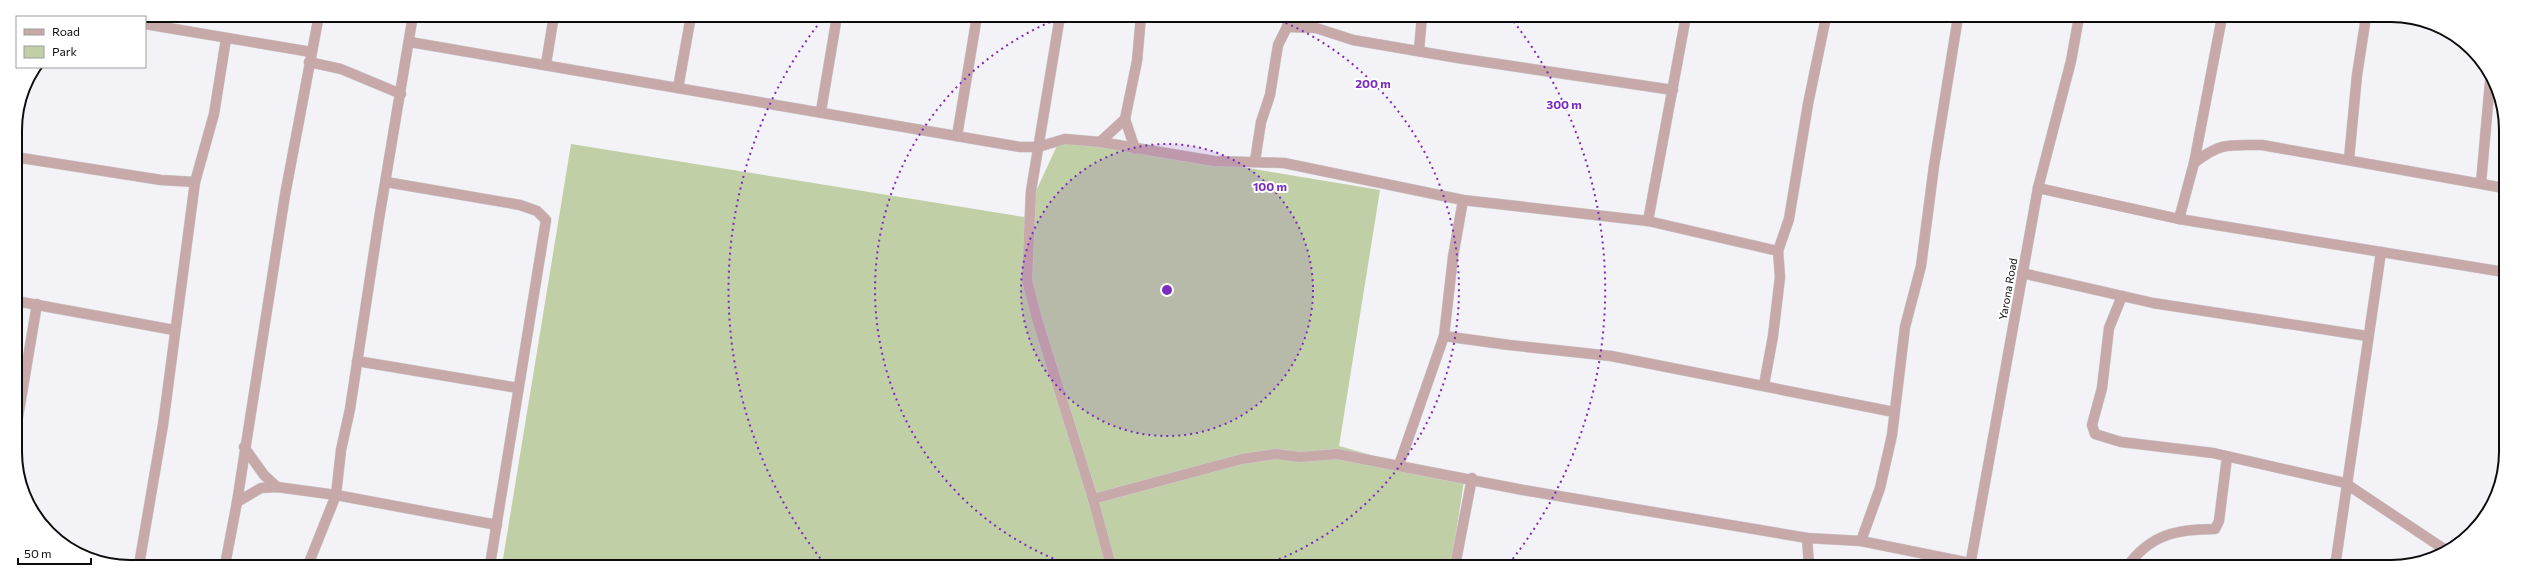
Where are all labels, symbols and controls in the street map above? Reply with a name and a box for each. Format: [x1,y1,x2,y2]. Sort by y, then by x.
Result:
legend [16,16,146,68]
text: Road [52,24,80,38]
text: Park [52,44,78,58]
text: 200 m [1355,76,1391,90]
text: 300 m [1546,97,1582,111]
text: 100 m [1253,179,1287,193]
street label: Yarona Road [1996,257,2019,321]
centre of rings [1160,283,1174,297]
scale bar [18,540,91,566]
text: 50 m [24,546,52,560]

